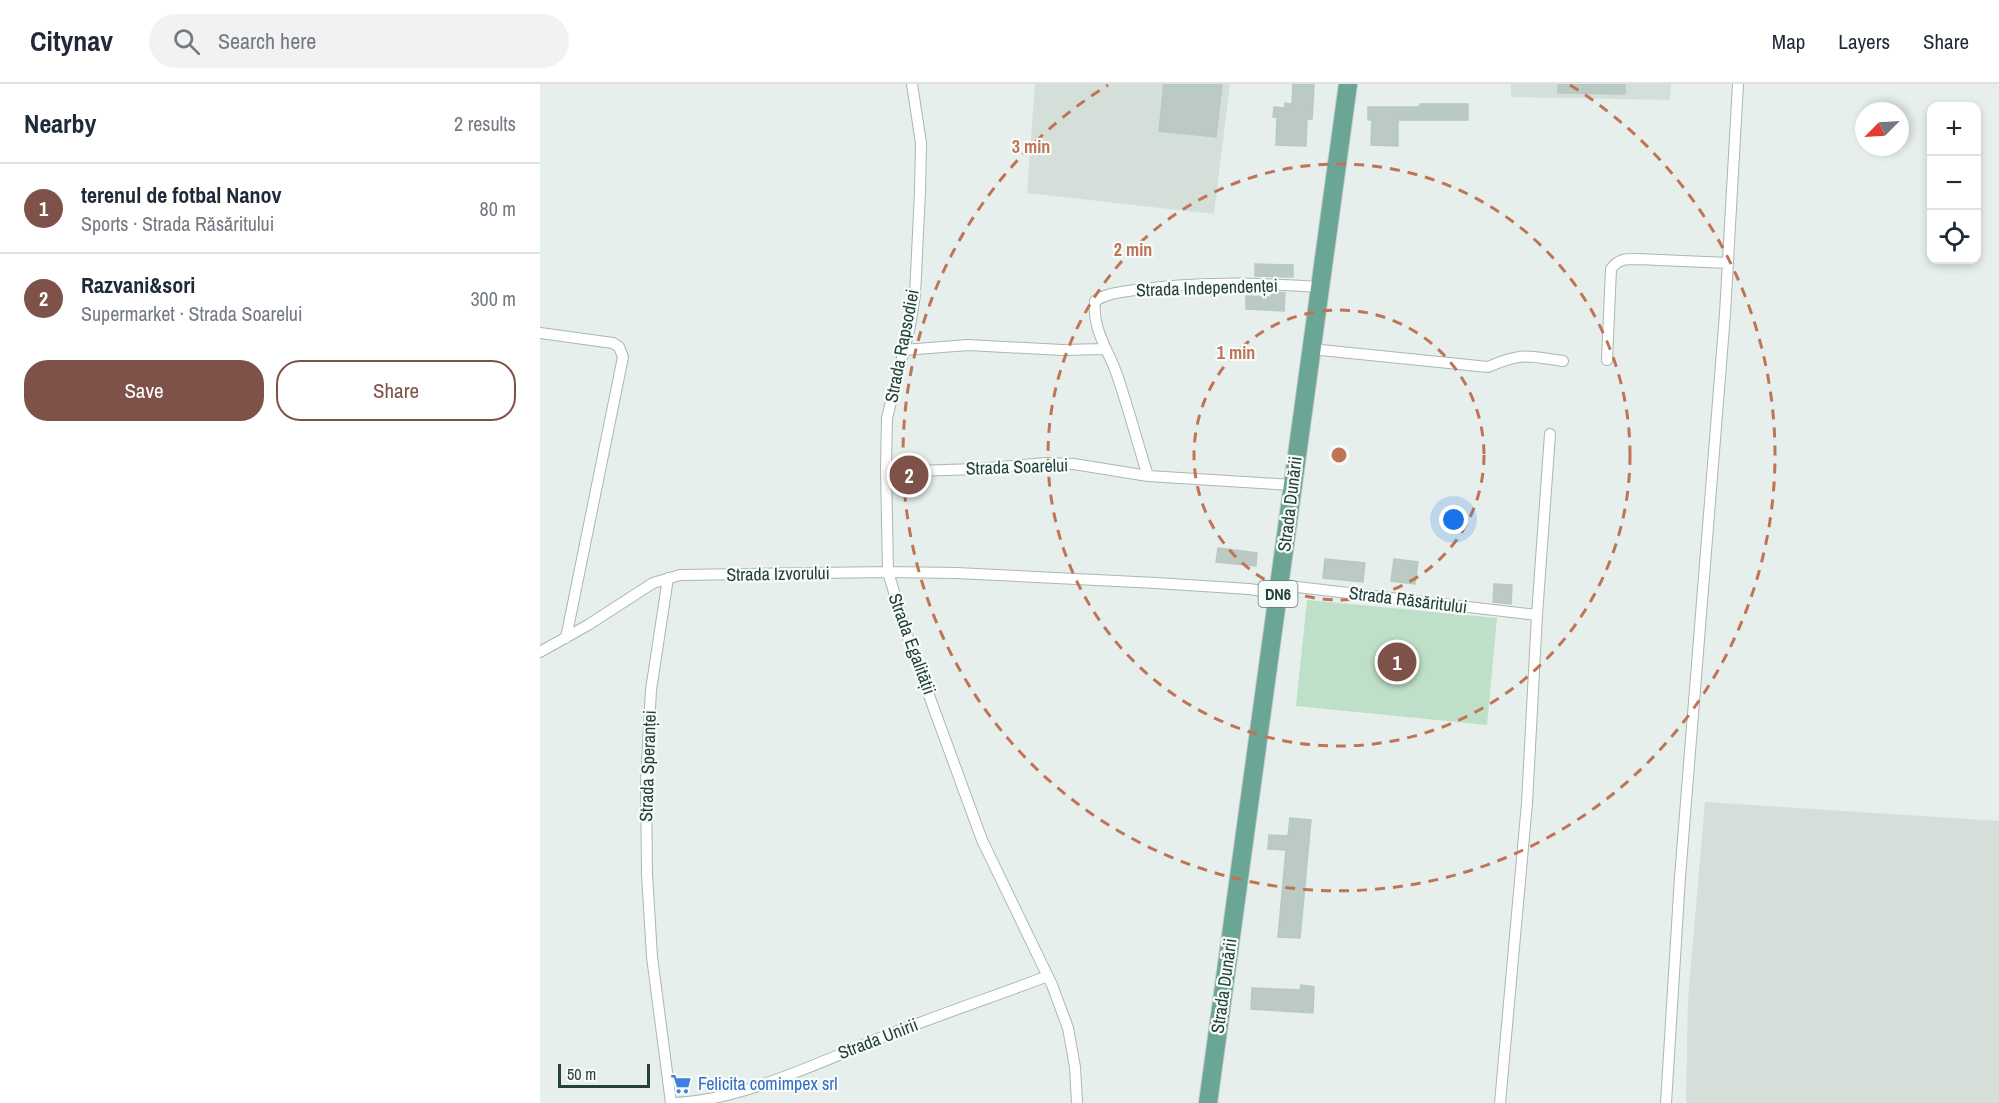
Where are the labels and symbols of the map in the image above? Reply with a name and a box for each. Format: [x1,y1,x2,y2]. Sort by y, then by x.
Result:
north arrow [1855,102,1909,156]
text: 3 min [1012,134,1050,159]
text: 2 min [1114,237,1152,262]
street label: Strada Independenței [1136,273,1278,302]
street label: Strada Rapsodiei [878,287,925,405]
text: 1 min [1217,340,1255,365]
centre of rings [1329,445,1349,465]
pin: 2 [890,452,928,498]
street label: Strada Soarelui [965,452,1069,481]
street label: Strada Dunării [1271,455,1308,553]
your location [1439,505,1468,534]
street label: Strada Izvorului [726,560,830,587]
street label: Strada Răsăritului [1347,580,1469,619]
road number: DN6 [1258,581,1298,607]
street label: Strada Egalității [883,590,942,698]
pin: 1 [1378,640,1416,684]
street label: Strada Speranței [633,710,662,822]
street label: Strada Dunării [1204,937,1243,1035]
street label: Strada Unirii [834,1012,921,1065]
scale bar [558,1061,650,1088]
place label: Felicita comimpex srl [698,1071,838,1096]
supermarket icon: Felicita comimpex srl [669,1072,693,1096]

